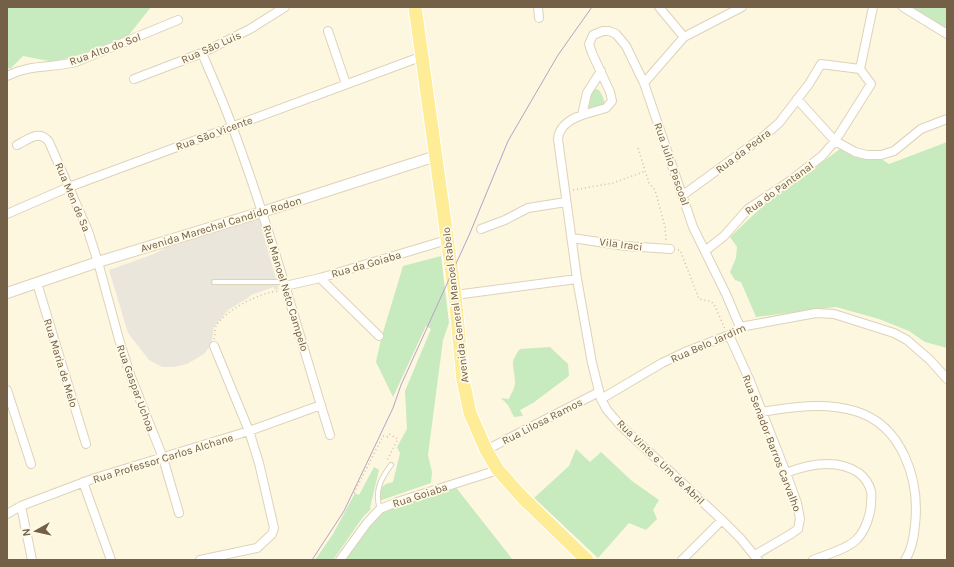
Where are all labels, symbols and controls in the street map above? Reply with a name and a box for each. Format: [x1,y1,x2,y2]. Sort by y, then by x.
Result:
street label: Rua São Luis [179,28,243,66]
street label: Rua Alto do Sol [68,31,143,68]
street label: Rua São Vicente [174,113,255,153]
street label: Rua Julio Pascoal [651,121,692,207]
street label: Rua da Pedra [713,126,773,176]
street label: Rua do Pantanal [742,159,816,218]
street label: Rua Men de Sa [52,161,93,234]
street label: Avenida Marechal Candido Rodon [139,194,303,255]
street label: Rua Manoel Neto Campelo [260,223,311,353]
street label: Avenida General Manoel Rabelo [440,226,471,383]
street label: Vila Iraci [599,235,643,254]
street label: Rua da Goiaba [330,248,403,281]
street label: Rua Maria de Melo [41,317,80,409]
street label: Rua Belo Jardim [669,321,748,366]
street label: Rua Gaspar Uchoa [114,343,157,433]
street label: Rua Senador Barros Carvalho [739,373,804,513]
street label: Rua Lilosa Ramos [500,395,585,447]
street label: Rua Vinte e Um de Abril [614,417,707,508]
street label: Rua Professor Carlos Alchane [91,431,235,486]
street label: Rua Goiaba [391,480,449,510]
north arrow [16,511,56,551]
text: N [20,528,34,537]

